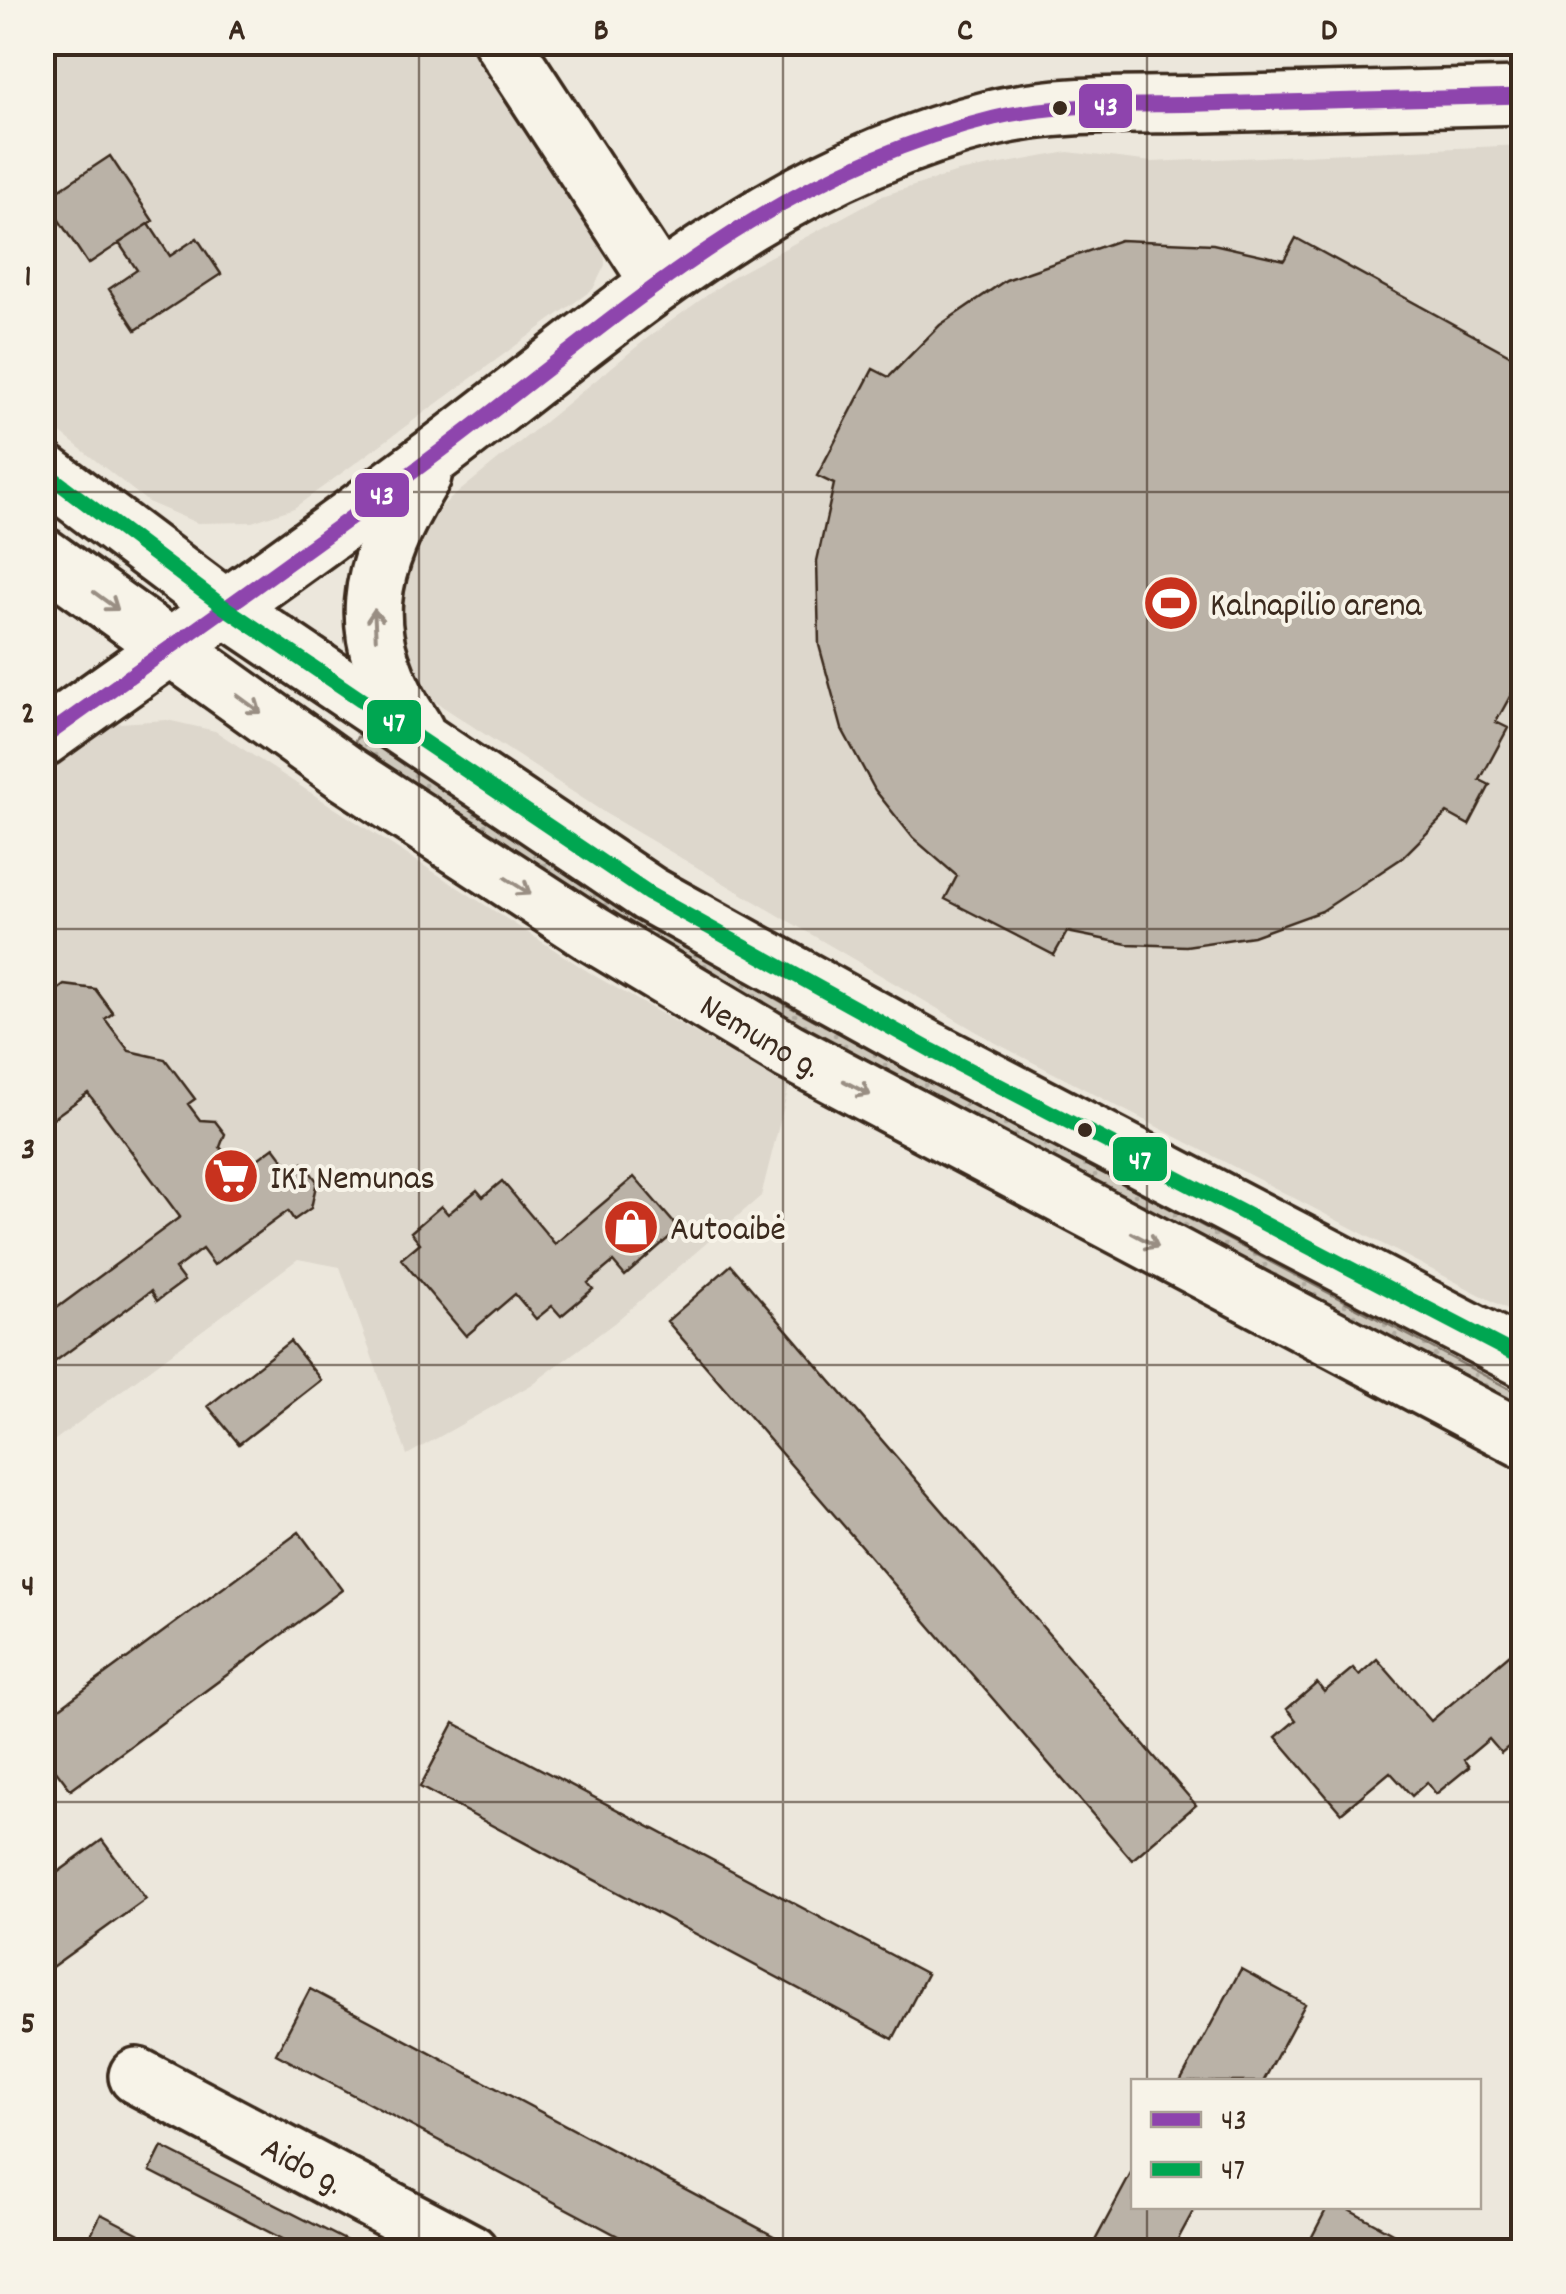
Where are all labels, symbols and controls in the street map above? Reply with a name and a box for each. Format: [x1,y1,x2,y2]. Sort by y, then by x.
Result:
text: A [228,10,246,56]
text: B [593,10,609,56]
text: C [957,10,973,56]
text: D [1321,10,1338,56]
line badge: 43 [1077,82,1134,130]
text: 43 [1094,90,1118,130]
unlabelled marker [1050,98,1070,118]
text: 1 [24,256,32,302]
line badge: 43 [353,471,411,519]
text: 43 [370,479,394,519]
sports icon: Kalnapilio arena [1141,573,1201,633]
place label: Kalnapilio arena [1210,583,1422,633]
one-way arrow [92,590,119,611]
one-way arrow [365,609,384,641]
text: 2 [21,693,35,739]
one-way arrow [235,693,262,714]
line badge: 47 [365,698,423,746]
text: 47 [383,706,405,746]
one-way arrow [504,875,532,896]
street label: Nemuno g. [689,984,828,1094]
one-way arrow [842,1079,872,1098]
unlabelled marker [1075,1120,1095,1140]
text: 3 [21,1129,35,1175]
line badge: 47 [1111,1135,1169,1183]
text: 47 [1129,1144,1151,1184]
supermarket icon: IKI Nemunas [201,1146,261,1206]
place label: IKI Nemunas [270,1156,435,1206]
shop icon: Autoaibė [601,1197,661,1257]
place label: Autoaibė [670,1207,786,1257]
one-way arrow [1129,1231,1159,1250]
text: 4 [21,1566,35,1612]
text: 5 [21,2003,35,2049]
legend [1131,2079,1481,2209]
text: 43 [1221,2102,1247,2145]
street label: Aido g. [251,2126,351,2211]
text: 47 [1221,2152,1245,2195]

